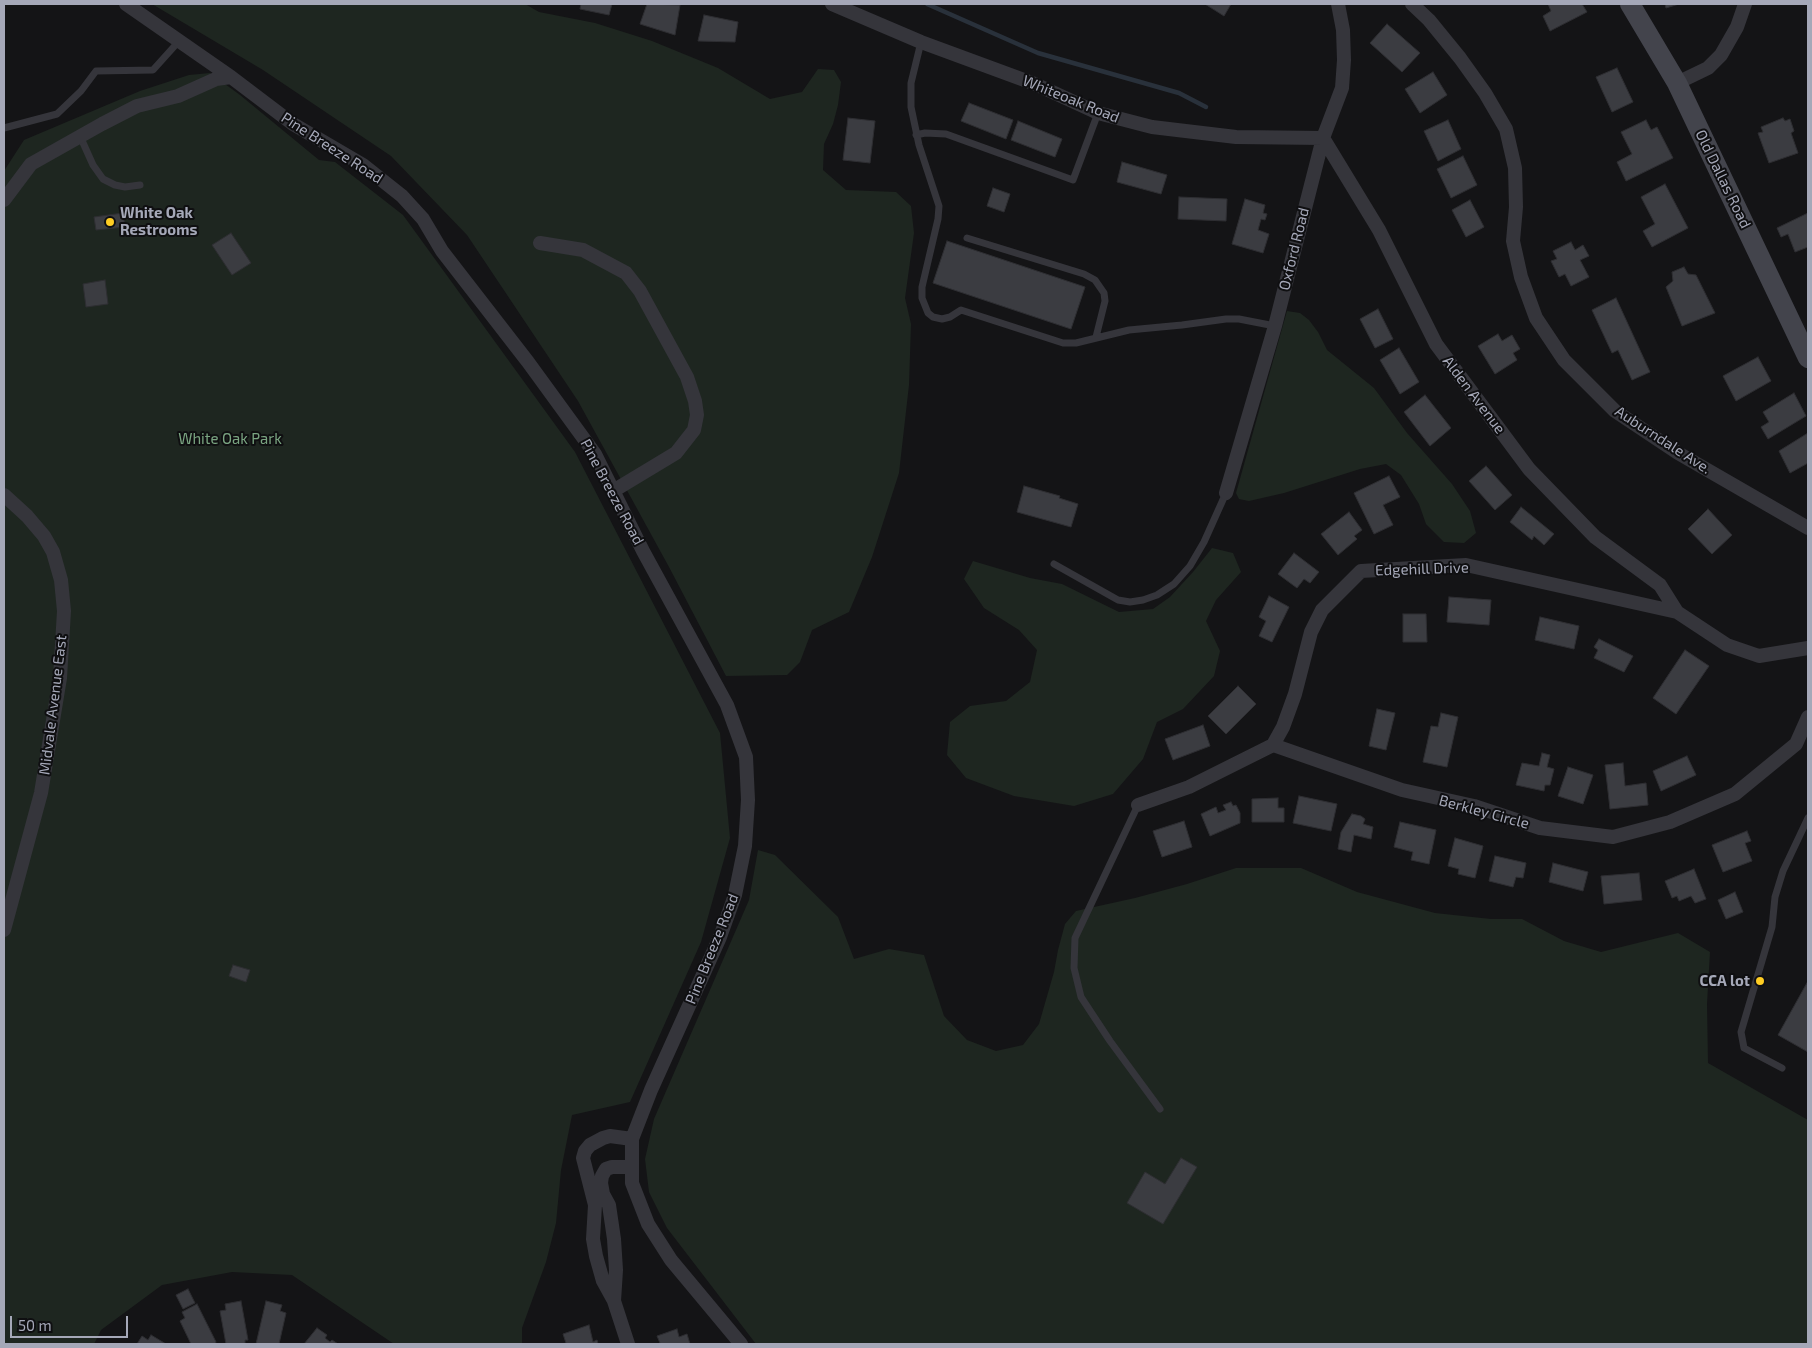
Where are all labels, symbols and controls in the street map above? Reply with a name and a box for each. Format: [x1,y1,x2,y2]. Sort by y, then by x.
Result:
street label: Whiteoak Road [1020,71,1122,127]
street label: Pine Breeze Road [278,108,386,188]
street label: Old Dallas Road [1691,127,1755,231]
place label: White Oak Restrooms [120,204,197,239]
street label: Oxford Road [1275,206,1313,292]
marker: White Oak Restrooms [104,216,116,228]
street label: Alden Avenue [1439,353,1509,437]
street label: Auburndale Ave. [1612,402,1714,478]
park label: White Oak Park [178,430,282,448]
street label: Pine Breeze Road [576,436,648,548]
street label: Edgehill Drive [1375,558,1469,580]
street label: Midvale Avenue East [35,634,71,776]
street label: Berkley Circle [1437,791,1531,833]
street label: Pine Breeze Road [682,891,742,1007]
place label: CCA lot [1700,972,1750,990]
marker: CCA lot [1754,975,1766,987]
scale bar [12,1306,130,1338]
text: 50 m [18,1316,52,1334]

